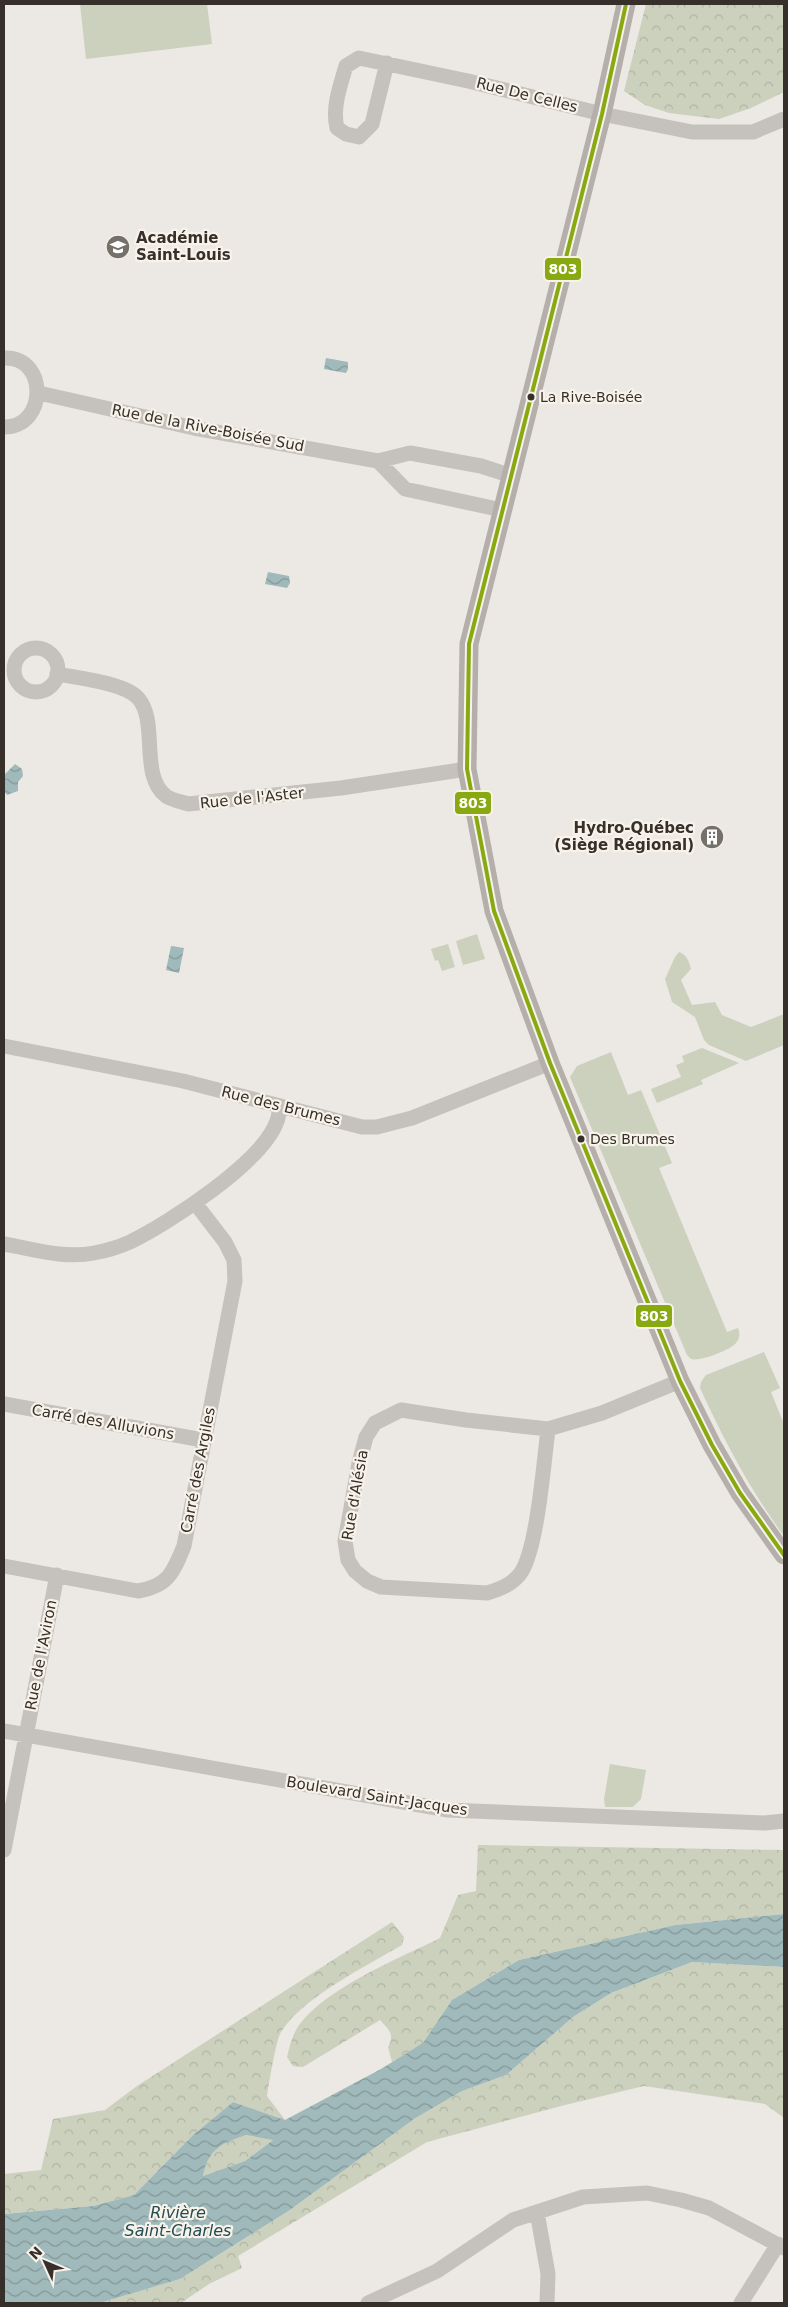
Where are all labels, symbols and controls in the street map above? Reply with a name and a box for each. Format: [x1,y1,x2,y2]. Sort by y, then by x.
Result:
street label: Rue De Celles [474,74,580,116]
place label: Académie Saint-Louis [136,229,231,264]
school or university icon: Académie Saint-Louis [105,234,131,260]
line badge: 803 [544,257,582,281]
text: 803 [548,261,578,277]
place label: La Rive-Boisée [540,389,642,405]
marker: La Rive-Boisée [526,392,536,402]
street label: Rue de la Rive-Boisée Sud [110,400,306,456]
street label: Rue de l'Aster [199,784,306,812]
line badge: 803 [454,791,492,815]
text: 803 [458,795,488,811]
place label: Hydro-Québec (Siège Régional) [554,819,694,854]
building icon: Hydro-Québec (Siège Régional) [699,824,725,850]
street label: Rue des Brumes [220,1082,343,1130]
place label: Des Brumes [590,1131,675,1147]
marker: Des Brumes [576,1134,586,1144]
line badge: 803 [635,1304,673,1328]
text: 803 [639,1308,669,1324]
street label: Carré des Alluvions [30,1401,176,1443]
street label: Carré des Argiles [177,1405,219,1534]
street label: Rue d'Alésia [338,1448,372,1542]
street label: Rue de l'Aviron [21,1598,61,1712]
street label: Boulevard Saint-Jacques [285,1773,469,1819]
water label: Rivière Saint-Charles [125,2203,231,2240]
north arrow [20,2237,70,2287]
text: N [26,2243,45,2263]

